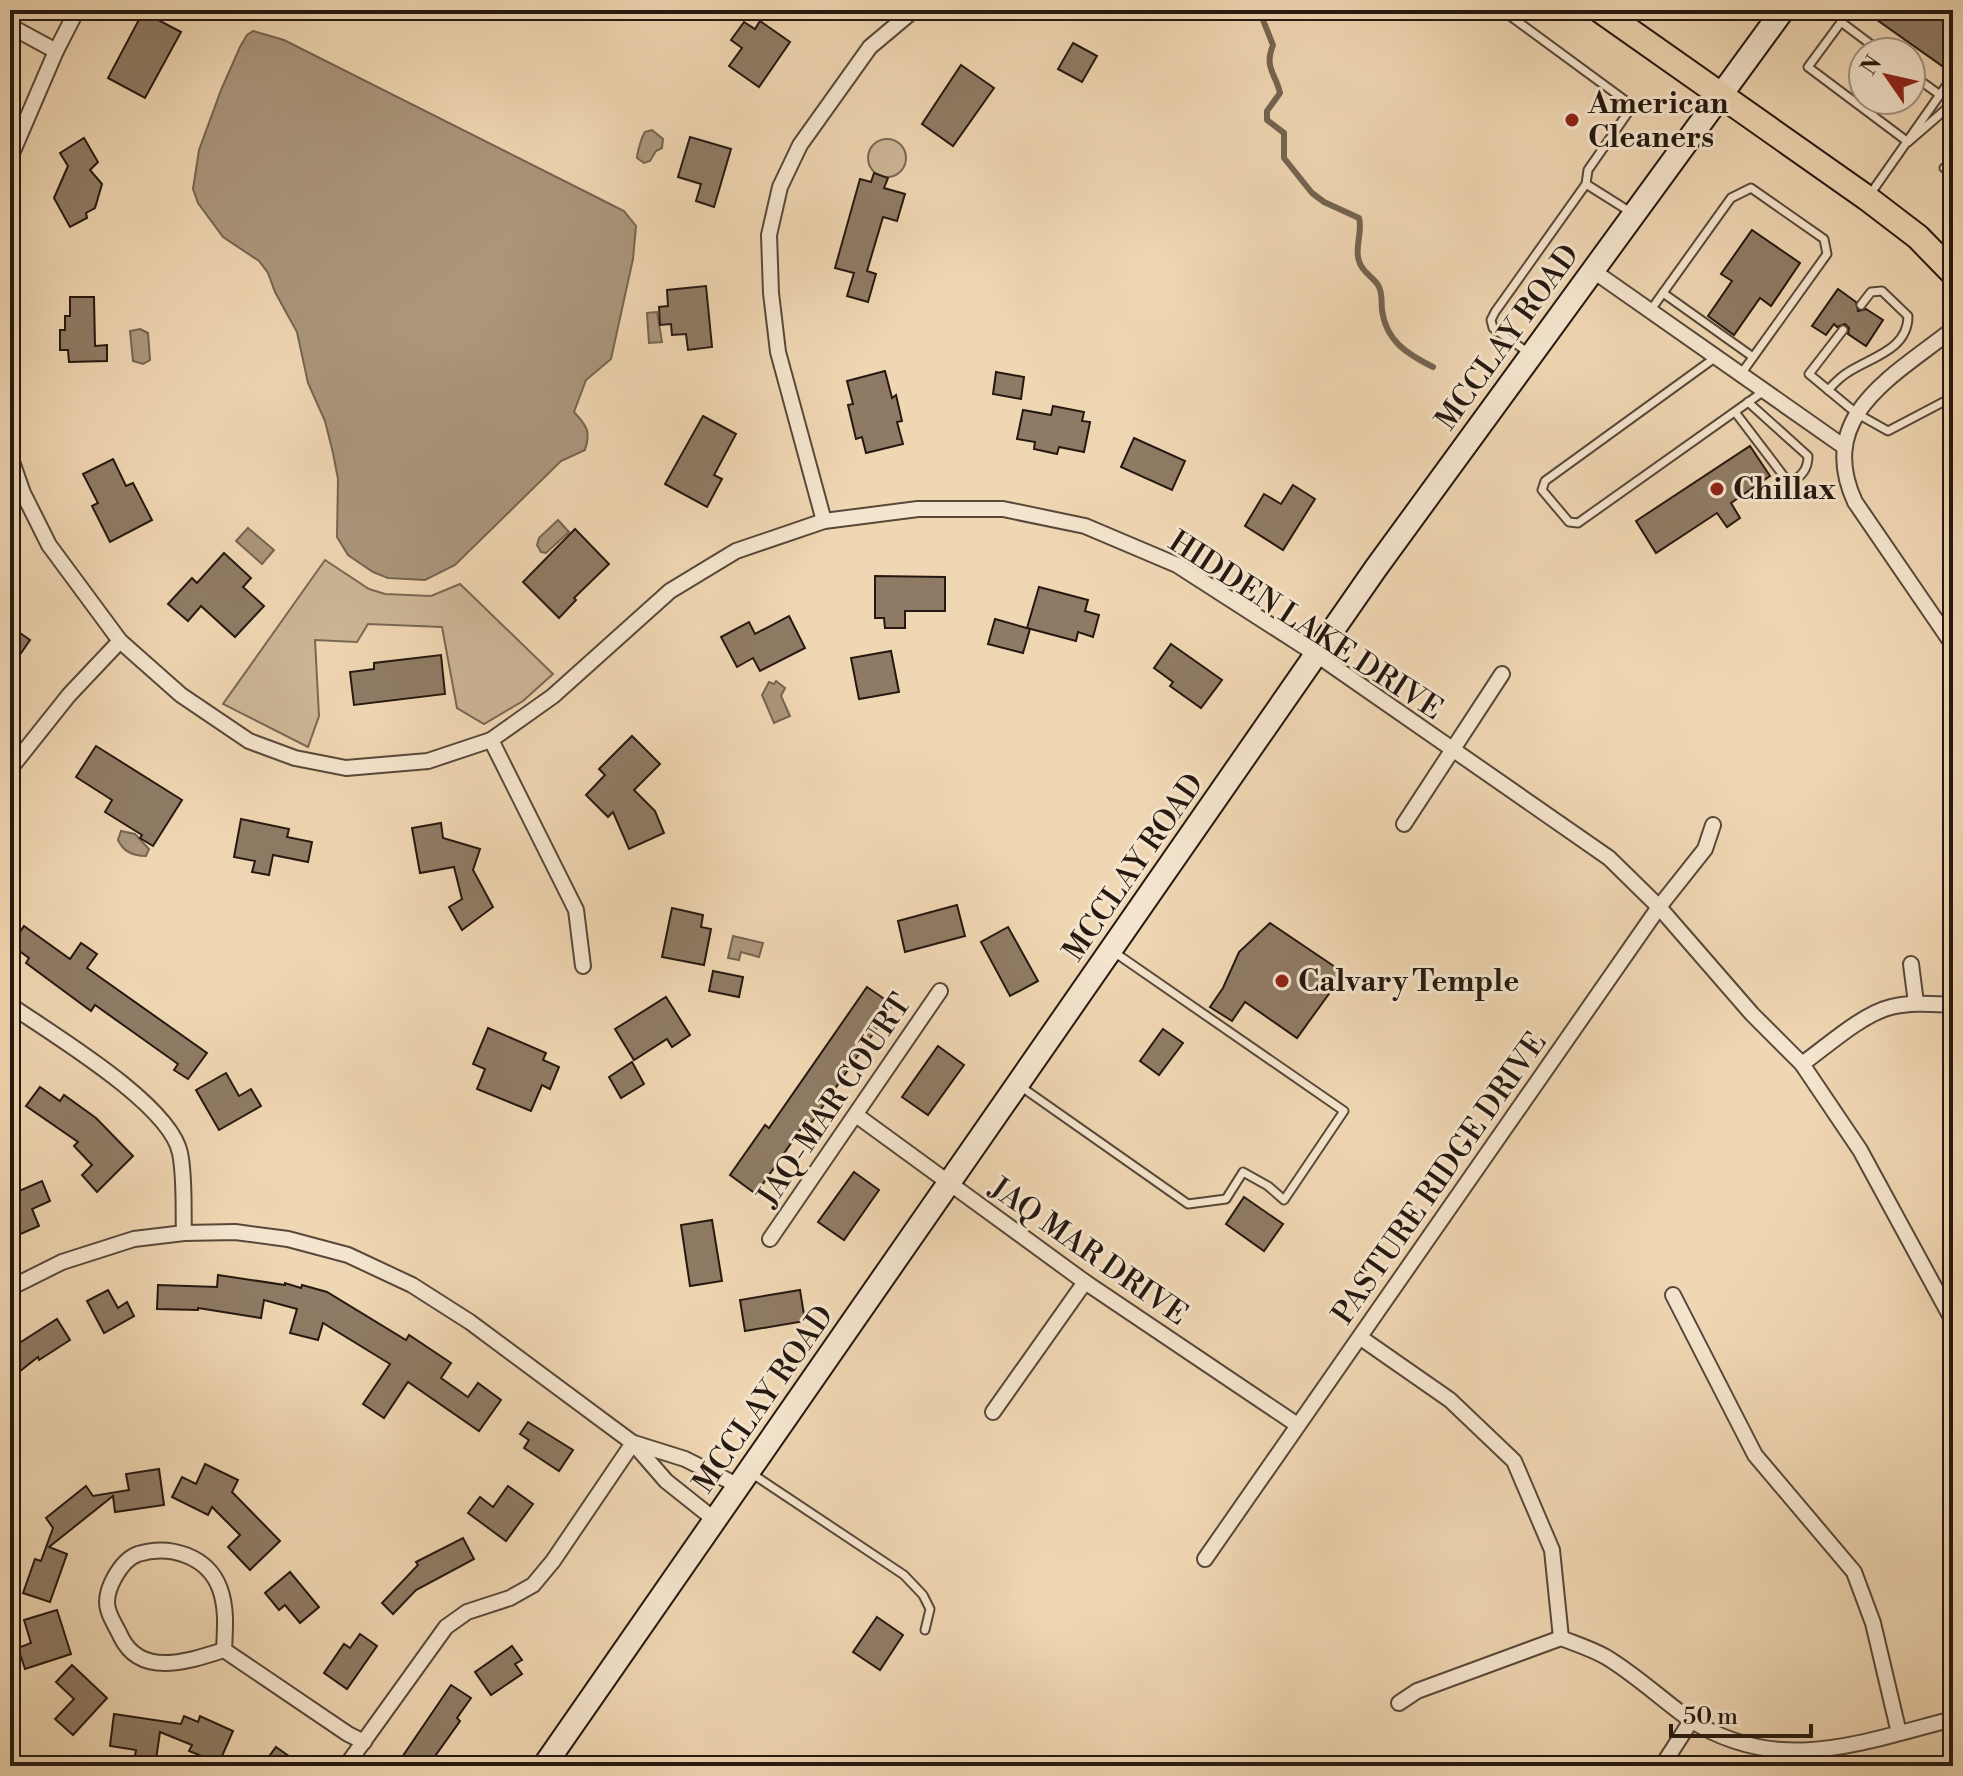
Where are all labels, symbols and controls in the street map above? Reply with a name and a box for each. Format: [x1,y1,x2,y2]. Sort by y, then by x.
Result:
north arrow [1847,36,1927,116]
text: N [1856,50,1888,80]
place label: American Cleaners [1587,85,1729,157]
marker: American Cleaners [1563,111,1581,129]
street label: MCCLAY ROAD [1428,237,1588,438]
place label: Chillax [1733,471,1836,509]
marker: Chillax [1708,480,1726,498]
street label: HIDDEN LAKE DRIVE [1161,523,1450,729]
street label: MCCLAY ROAD [1055,766,1213,969]
place label: Calvary Temple [1298,963,1519,1001]
marker: Calvary Temple [1273,972,1291,990]
street label: JAQ-MAR COURT [749,987,920,1215]
street label: PASTURE RIDGE DRIVE [1324,1025,1555,1332]
street label: JAQ MAR DRIVE [981,1169,1195,1334]
street label: MCCLAY ROAD [685,1298,843,1501]
scale bar [1671,1688,1811,1738]
text: 50 m [1683,1702,1738,1732]

